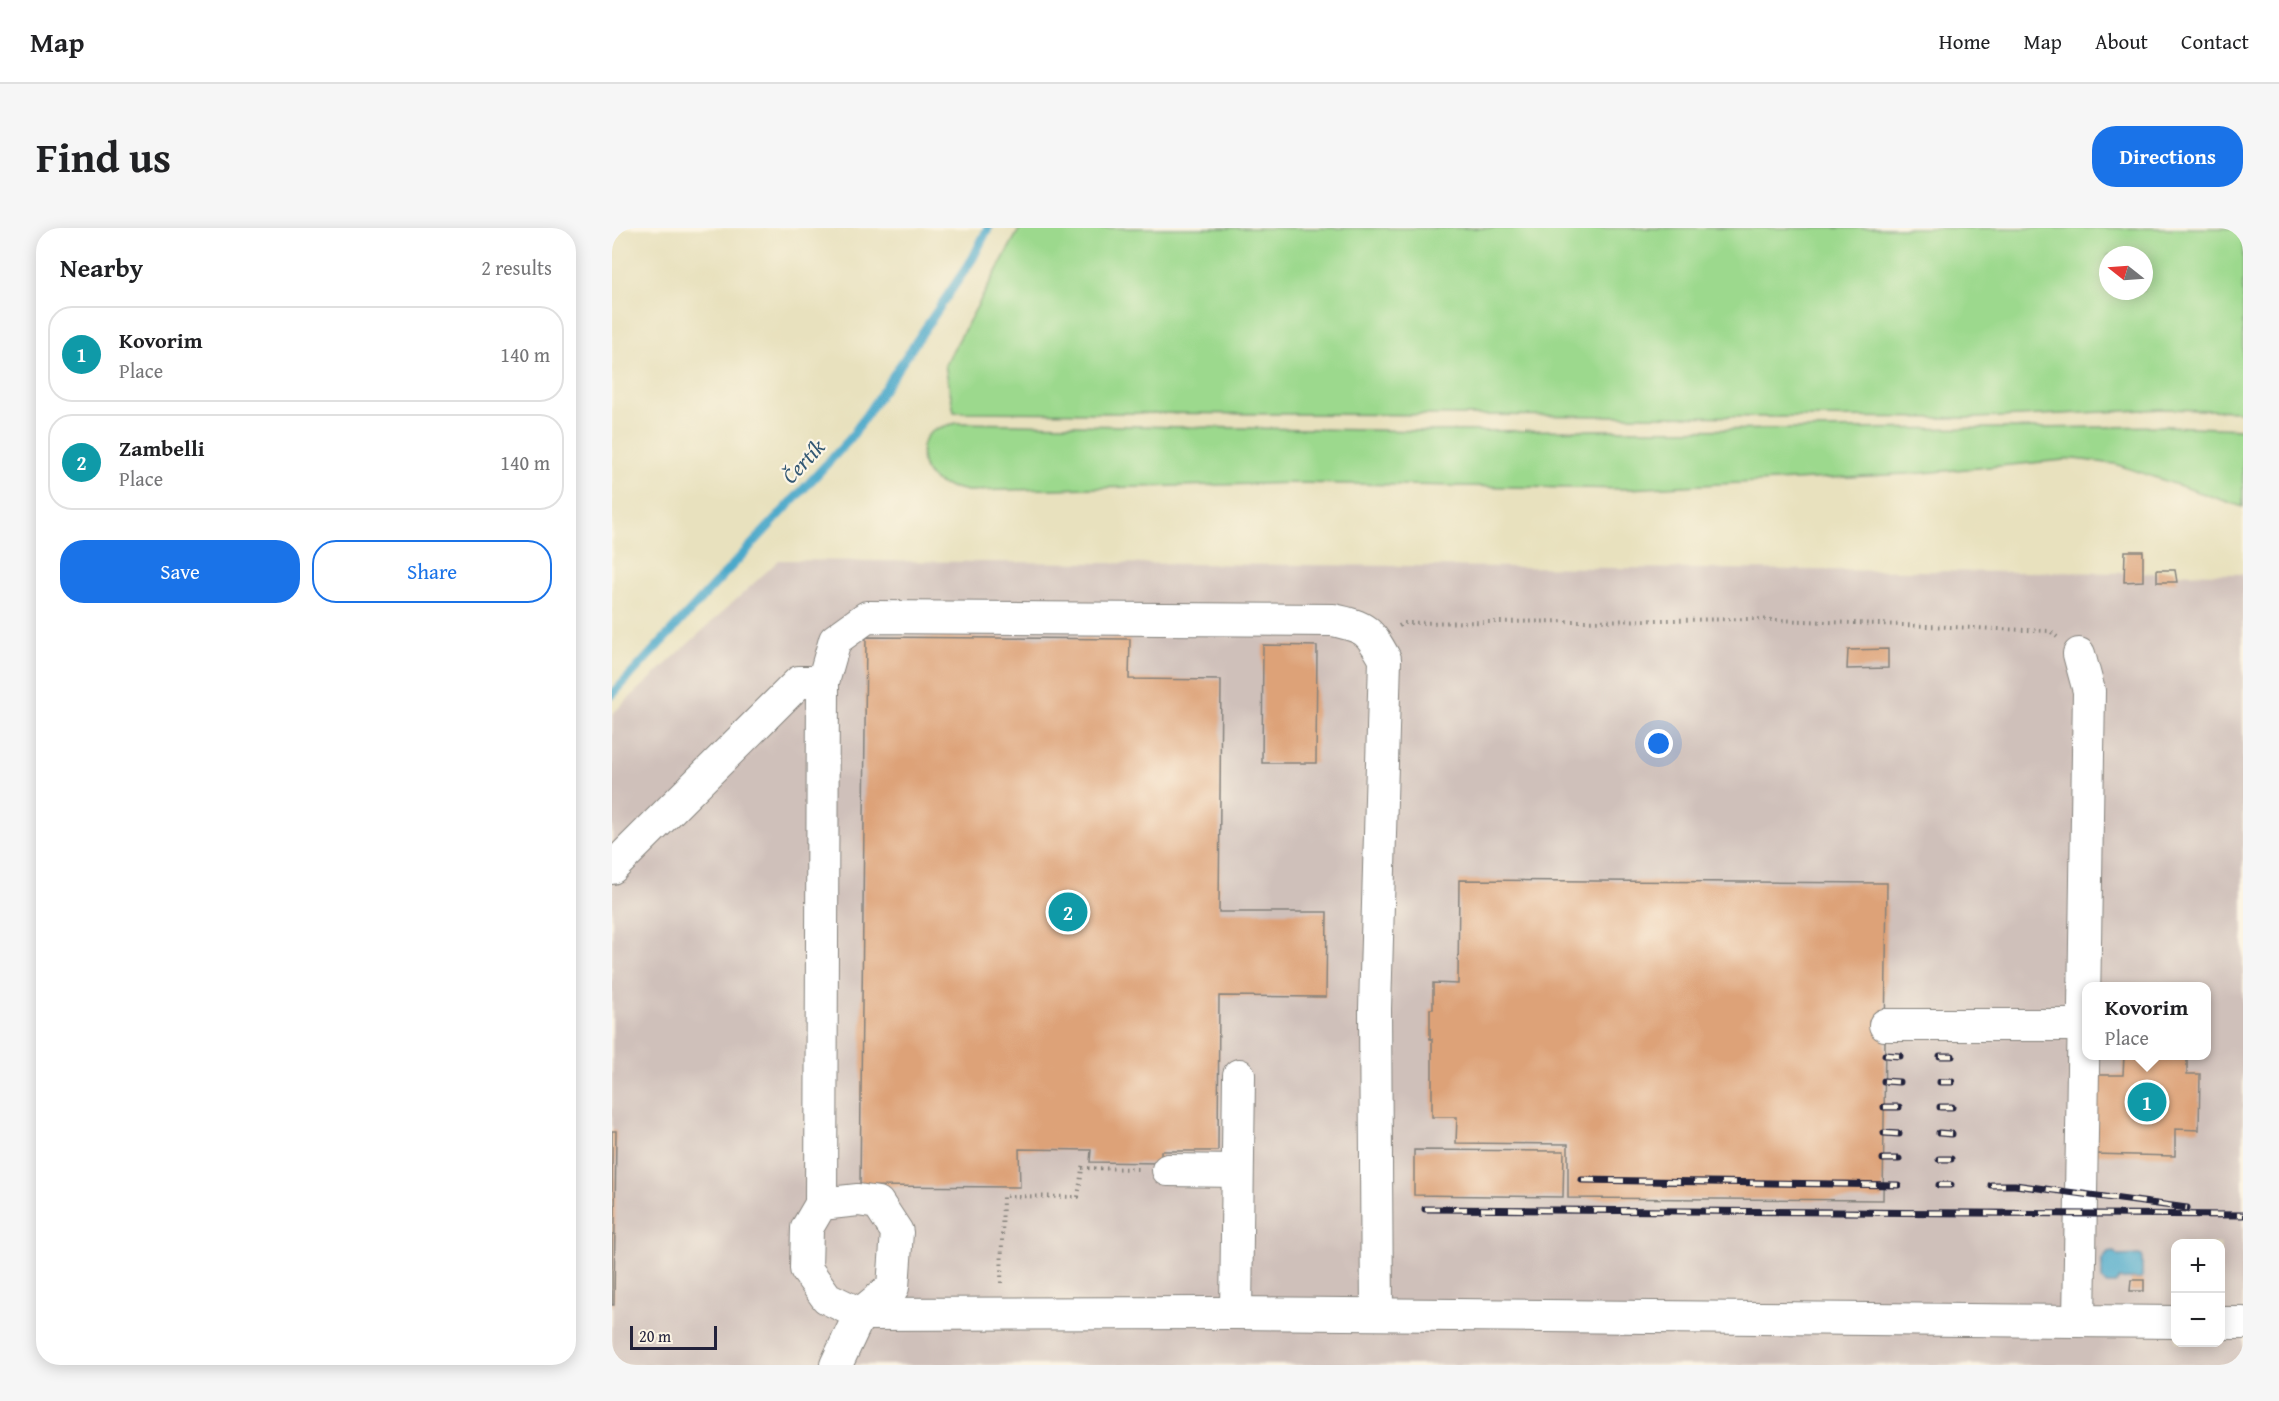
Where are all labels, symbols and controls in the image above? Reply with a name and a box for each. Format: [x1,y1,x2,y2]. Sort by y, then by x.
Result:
text: Map [30,21,84,62]
text: Home [1939,26,1990,57]
text: Map [2023,26,2062,57]
text: About [2095,26,2148,57]
text: Contact [2181,26,2249,57]
text: Find us [36,126,171,187]
button: Directions [2092,126,2243,187]
north arrow [2099,246,2153,300]
text: Nearby [60,248,143,287]
text: 2 results [481,253,552,282]
text: Kovorim [119,324,203,356]
text: 1 [76,340,87,369]
text: 140 m [500,340,550,369]
text: Place [119,356,163,385]
water label: Čertík [774,431,833,490]
text: Zambelli [119,432,205,464]
text: 2 [76,448,87,477]
text: 140 m [500,448,550,477]
text: Place [119,464,163,493]
button: Save [60,540,300,603]
button: Share [312,540,552,603]
your location [1644,729,1673,758]
pin: 2 [1048,890,1088,934]
popup [2082,982,2211,1060]
text: Kovorim [2105,991,2188,1023]
text: Place [2105,1023,2149,1052]
pin: 1 [2128,1080,2167,1124]
map controls [2171,1239,2225,1347]
button: + [2171,1239,2225,1293]
button: − [2171,1293,2225,1347]
scale bar [630,1323,717,1350]
text: 20 m [639,1324,671,1348]

